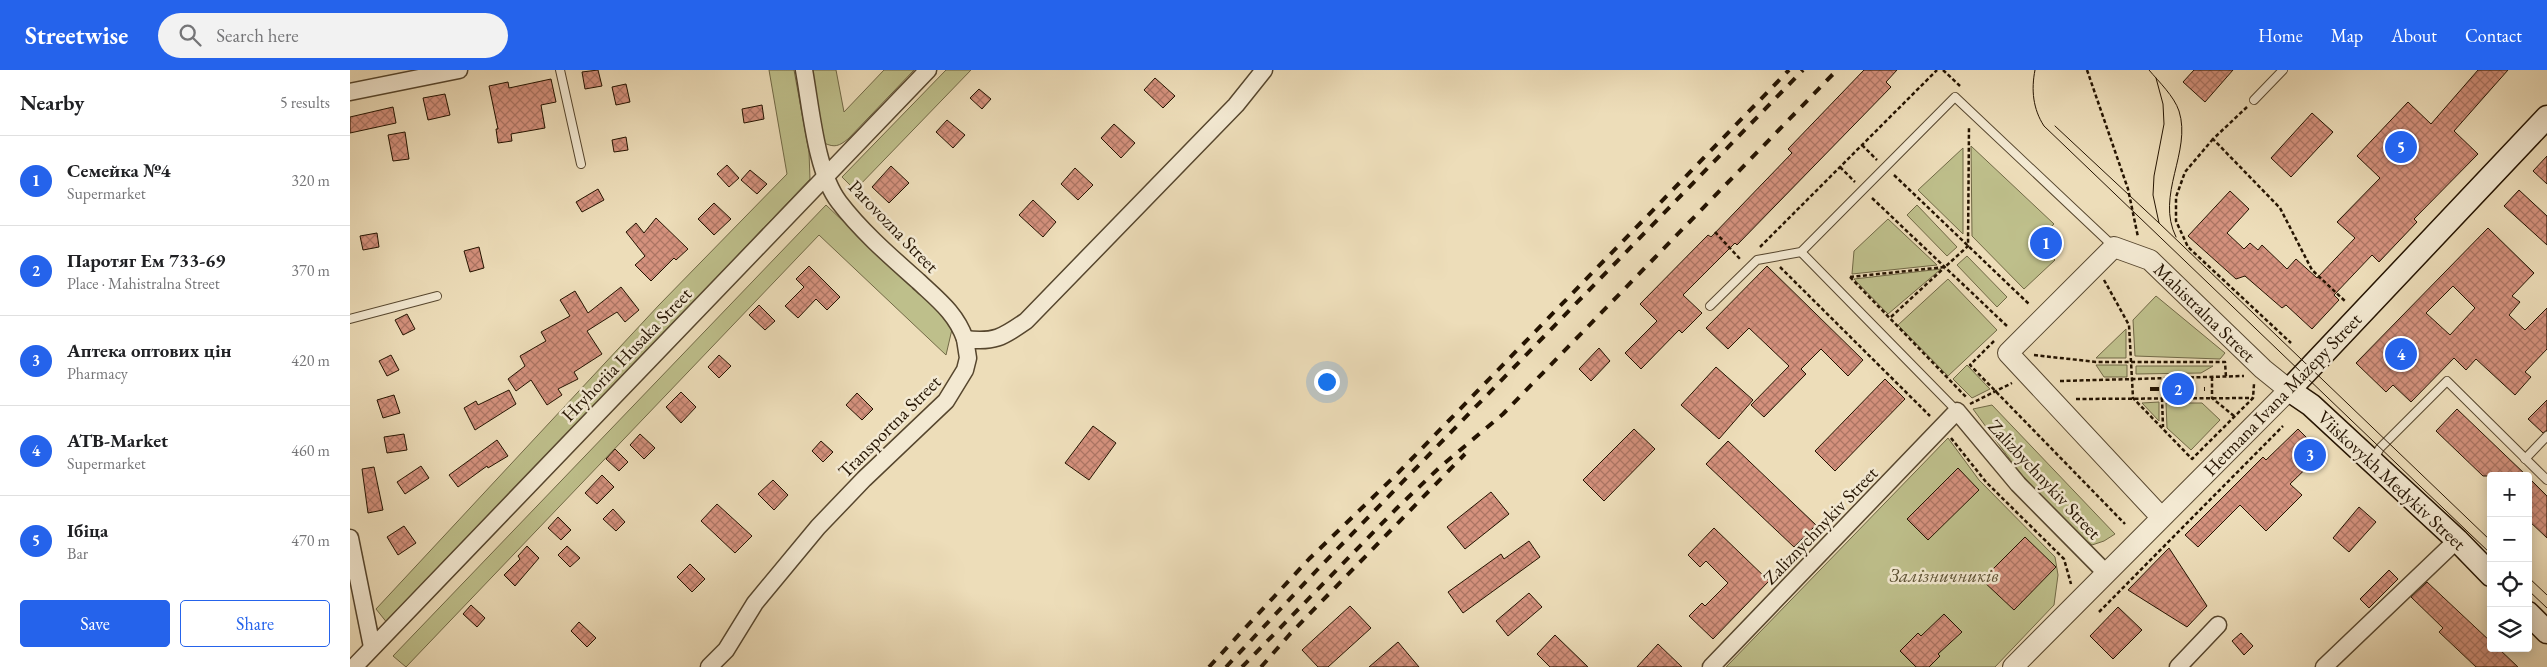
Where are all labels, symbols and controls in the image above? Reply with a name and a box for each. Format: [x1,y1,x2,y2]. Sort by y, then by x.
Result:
search box [158,13,508,58]
text: Streetwise [25,20,128,51]
icon: search [176,21,204,49]
text: Search here [216,23,299,48]
text: Home [2258,24,2303,47]
text: Map [2331,24,2363,47]
text: About [2391,24,2437,47]
text: Contact [2465,24,2522,47]
text: Nearby [20,89,84,116]
text: 5 results [280,92,330,113]
pin: 5 [2385,128,2417,166]
text: Семейка №4 [67,158,171,183]
text: 1 [32,170,40,191]
text: 320 m [291,170,330,191]
street label: Parovozna Street [843,175,944,278]
text: Supermarket [67,183,146,204]
pin: 1 [2030,224,2062,262]
text: Паротяг Ем 733-69 [67,248,225,273]
street label: Mahistralna Street [2148,257,2261,367]
text: 2 [32,260,40,281]
text: 370 m [291,260,330,281]
text: Place · Mahistralna Street [67,273,220,294]
street label: Hryhoriia Husaka Street [556,282,697,427]
street label: Hetmana Ivana Mazepy Street [2198,307,2367,481]
pin: 4 [2385,335,2417,373]
text: Аптека оптових цін [67,338,231,363]
text: 3 [32,350,40,371]
text: 420 m [291,350,330,371]
text: Pharmacy [67,363,128,384]
your location [1314,369,1340,395]
street label: Transportna Street [833,370,946,483]
pin: 2 [2162,370,2194,408]
street label: Viiskovykh Medykiv Street [2312,405,2471,556]
street label: Zalizbychnykiv Street [1983,414,2107,545]
text: ATB-Market [67,428,168,453]
pin: 3 [2294,436,2326,474]
text: 4 [32,440,40,461]
text: 460 m [291,440,330,461]
text: Supermarket [67,453,146,474]
street label: Zaliznychnykiv Street [1757,461,1883,590]
map controls [2487,472,2532,652]
button: + [2487,472,2532,517]
button: − [2487,517,2532,562]
text: Ібіца [67,518,108,543]
text: 5 [32,530,40,551]
text: 470 m [291,530,330,551]
text: Bar [67,543,88,564]
button: locate [2487,562,2532,607]
park label: Залізничників [1889,563,1999,588]
button: Save [20,600,170,647]
button: Share [180,600,330,647]
button: layers [2487,607,2532,652]

